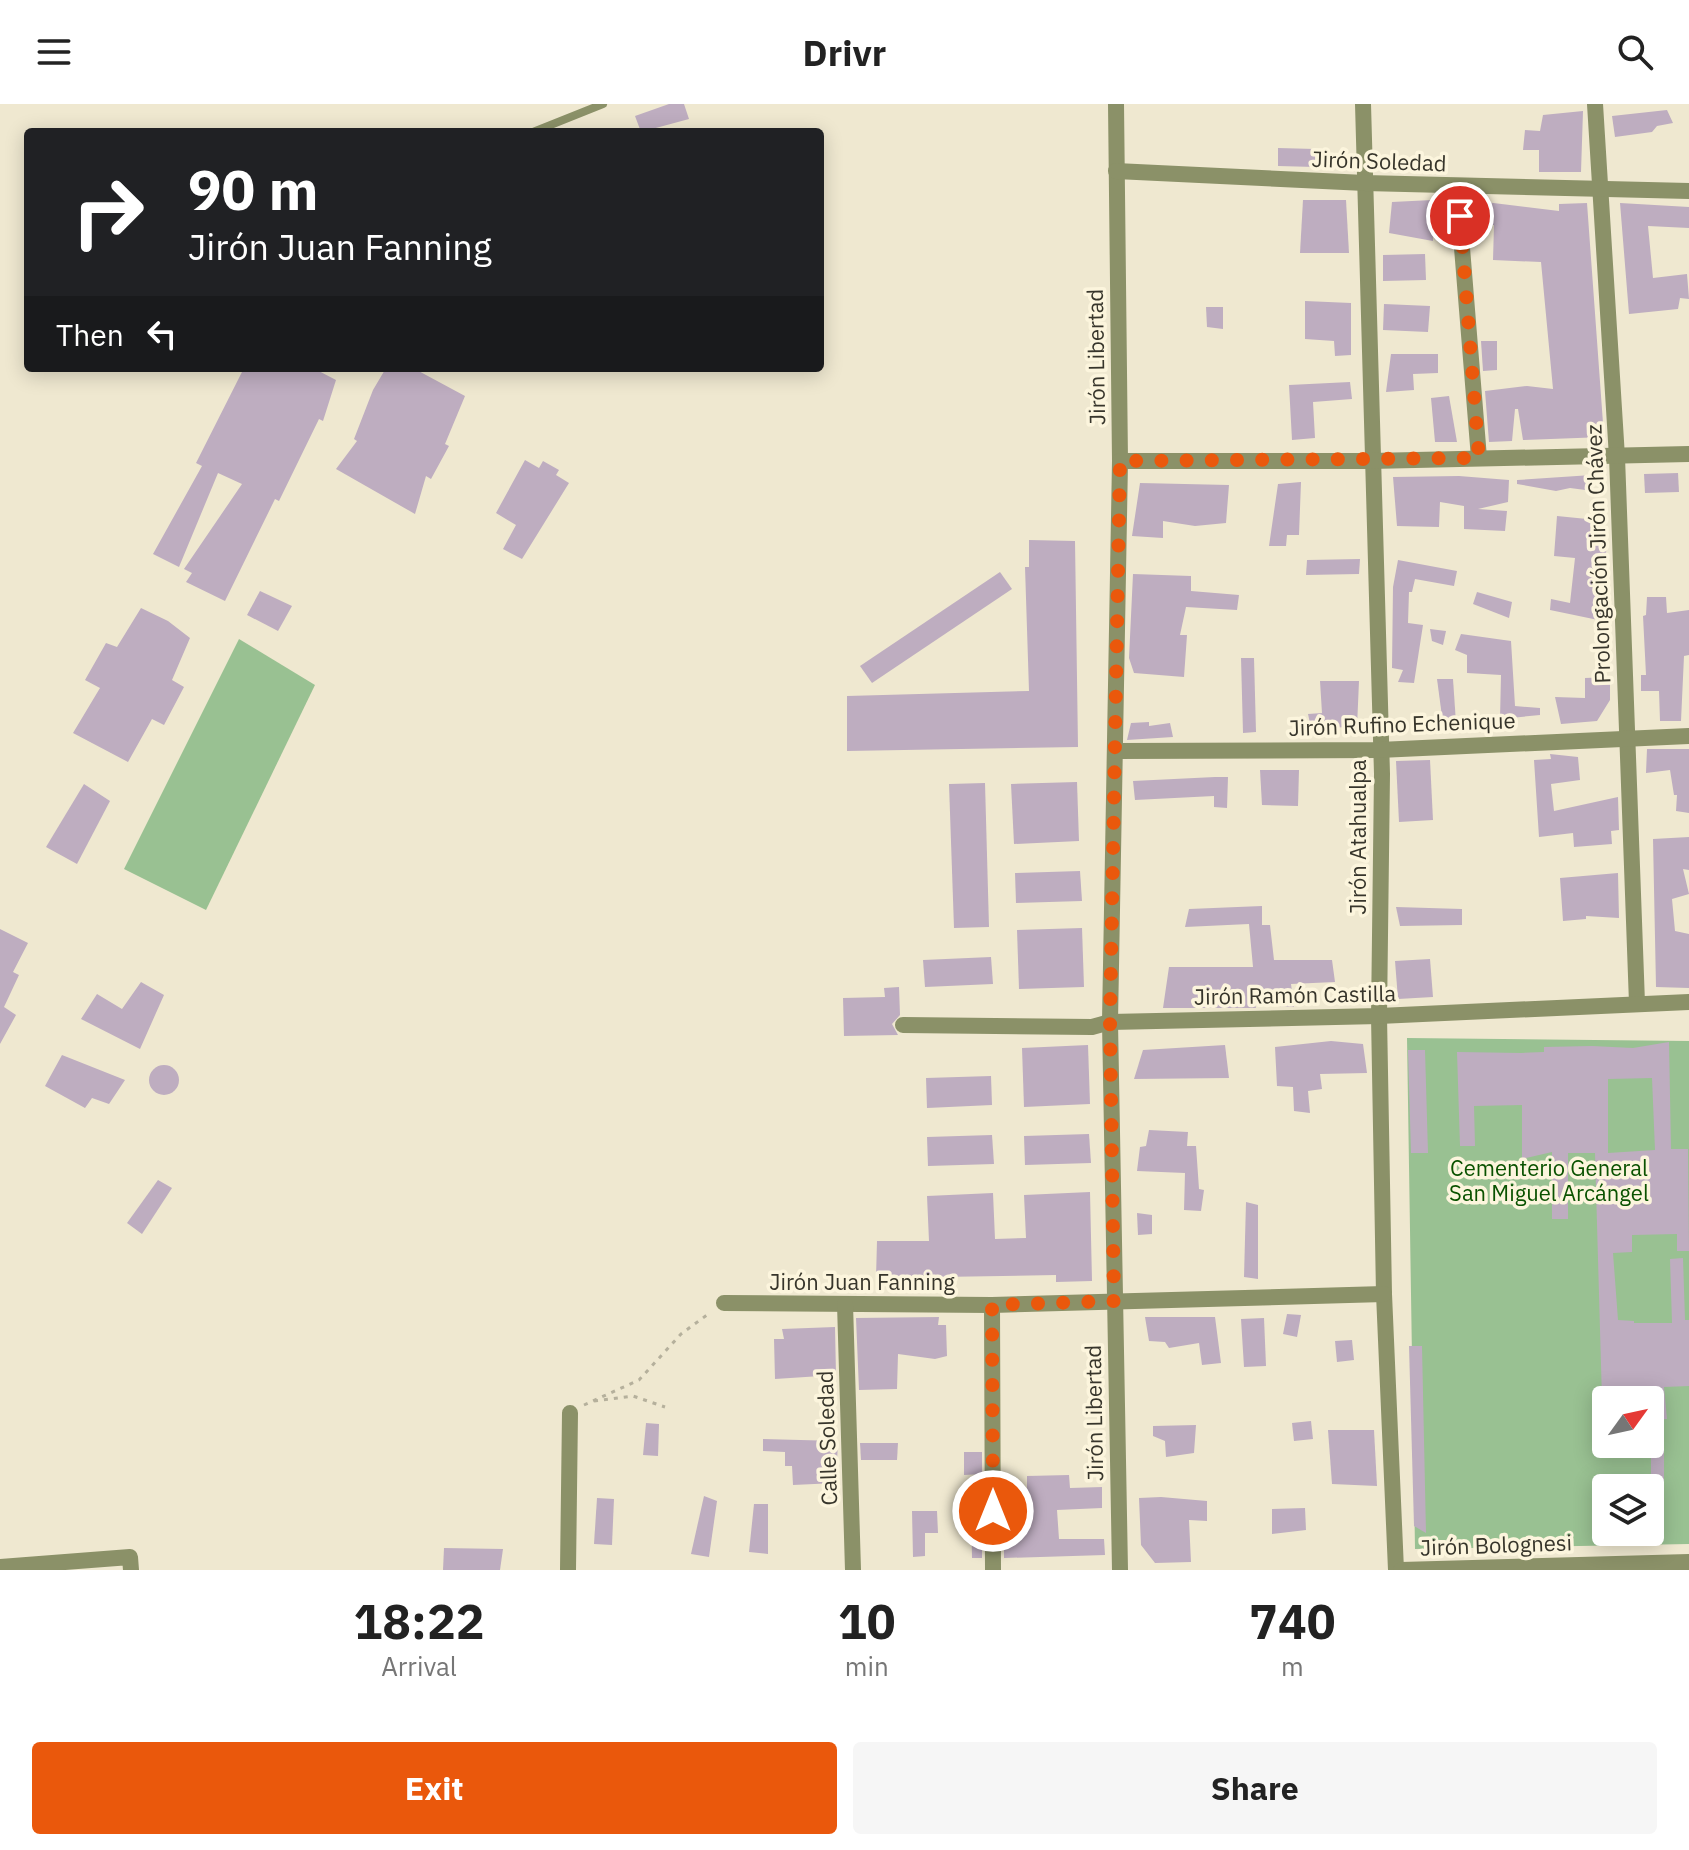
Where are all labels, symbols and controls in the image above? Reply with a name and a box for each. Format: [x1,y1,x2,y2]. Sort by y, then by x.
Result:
text: Drivr [803,29,886,76]
icon: menu [32,30,76,74]
icon: search [1613,30,1657,74]
street label: Jirón Soledad [1311,144,1447,177]
text: 90 m [188,153,318,225]
icon: right [56,160,160,264]
pin [1426,182,1494,250]
icon: arrive [1438,194,1482,238]
text: Jirón Juan Fanning [188,223,492,270]
street label: Jirón Libertad [1080,289,1111,425]
icon: left [140,312,184,356]
text: Then [56,315,124,354]
street label: Prolongación Jirón Chávez [1578,424,1617,684]
street label: Jirón Rufino Echenique [1288,705,1516,742]
street label: Jirón Atahualpa [1343,759,1372,915]
street label: Jirón Ramón Castilla [1194,978,1397,1011]
park label: Cementerio General San Miguel Arcángel [1449,1153,1649,1207]
street label: Jirón Juan Fanning [769,1267,955,1296]
street label: Jirón Libertad [1078,1345,1109,1481]
street label: Calle Soledad [810,1370,843,1506]
north arrow [1592,1386,1664,1458]
map controls [1592,1386,1664,1546]
position arrow [951,1469,1035,1553]
button: layers [1592,1474,1664,1546]
street label: Jirón Bolognesi [1419,1527,1572,1562]
text: 18:22 [353,1590,485,1652]
text: 10 [838,1590,896,1652]
text: 740 [1249,1590,1336,1652]
text: Arrival [381,1649,457,1683]
text: min [845,1649,889,1683]
text: m [1281,1649,1304,1683]
button: Exit [32,1742,837,1834]
button: Share [853,1742,1657,1834]

